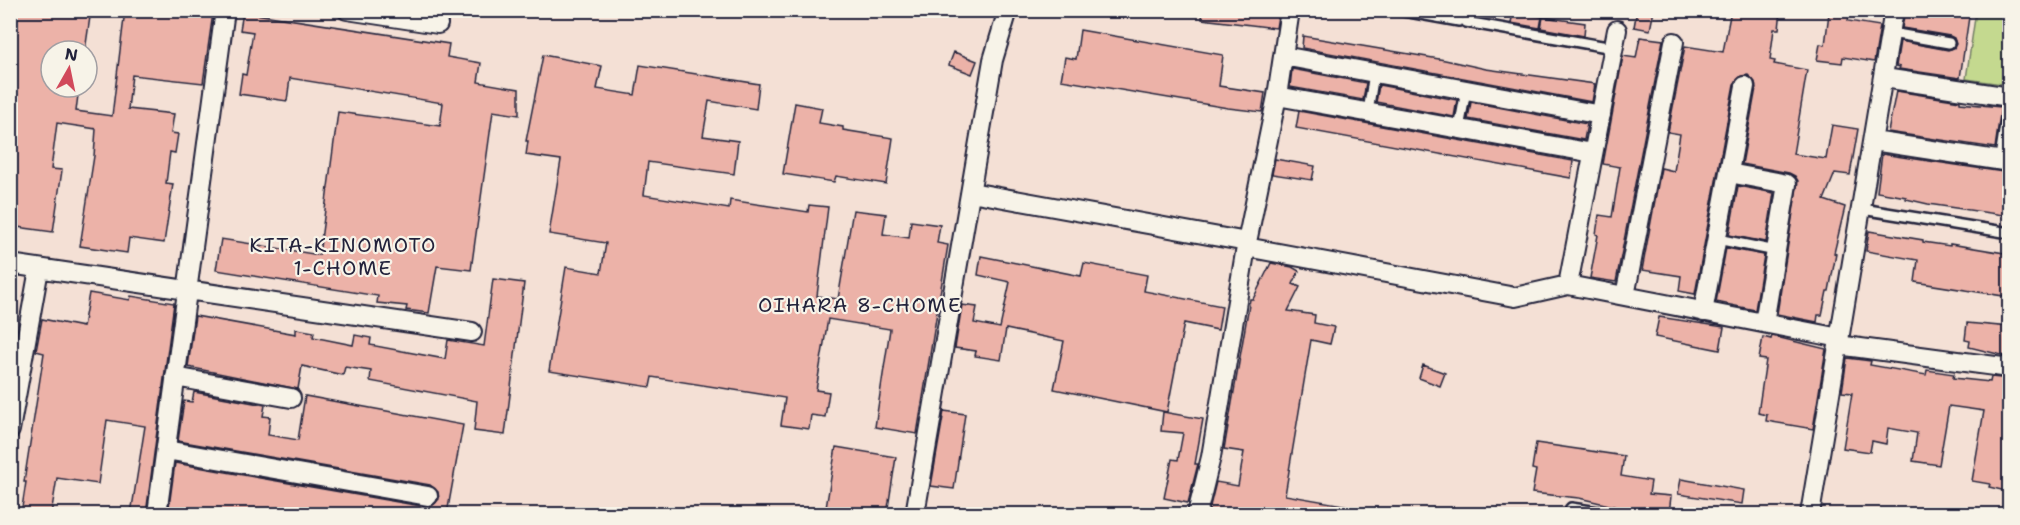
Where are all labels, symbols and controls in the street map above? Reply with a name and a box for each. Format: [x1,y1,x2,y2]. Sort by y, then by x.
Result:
north arrow [39,39,99,99]
text: N [63,43,79,66]
district label: KITA-KINOMOTO 1-CHOME [249,232,437,281]
district label: OIHARA 8-CHOME [758,292,962,318]

